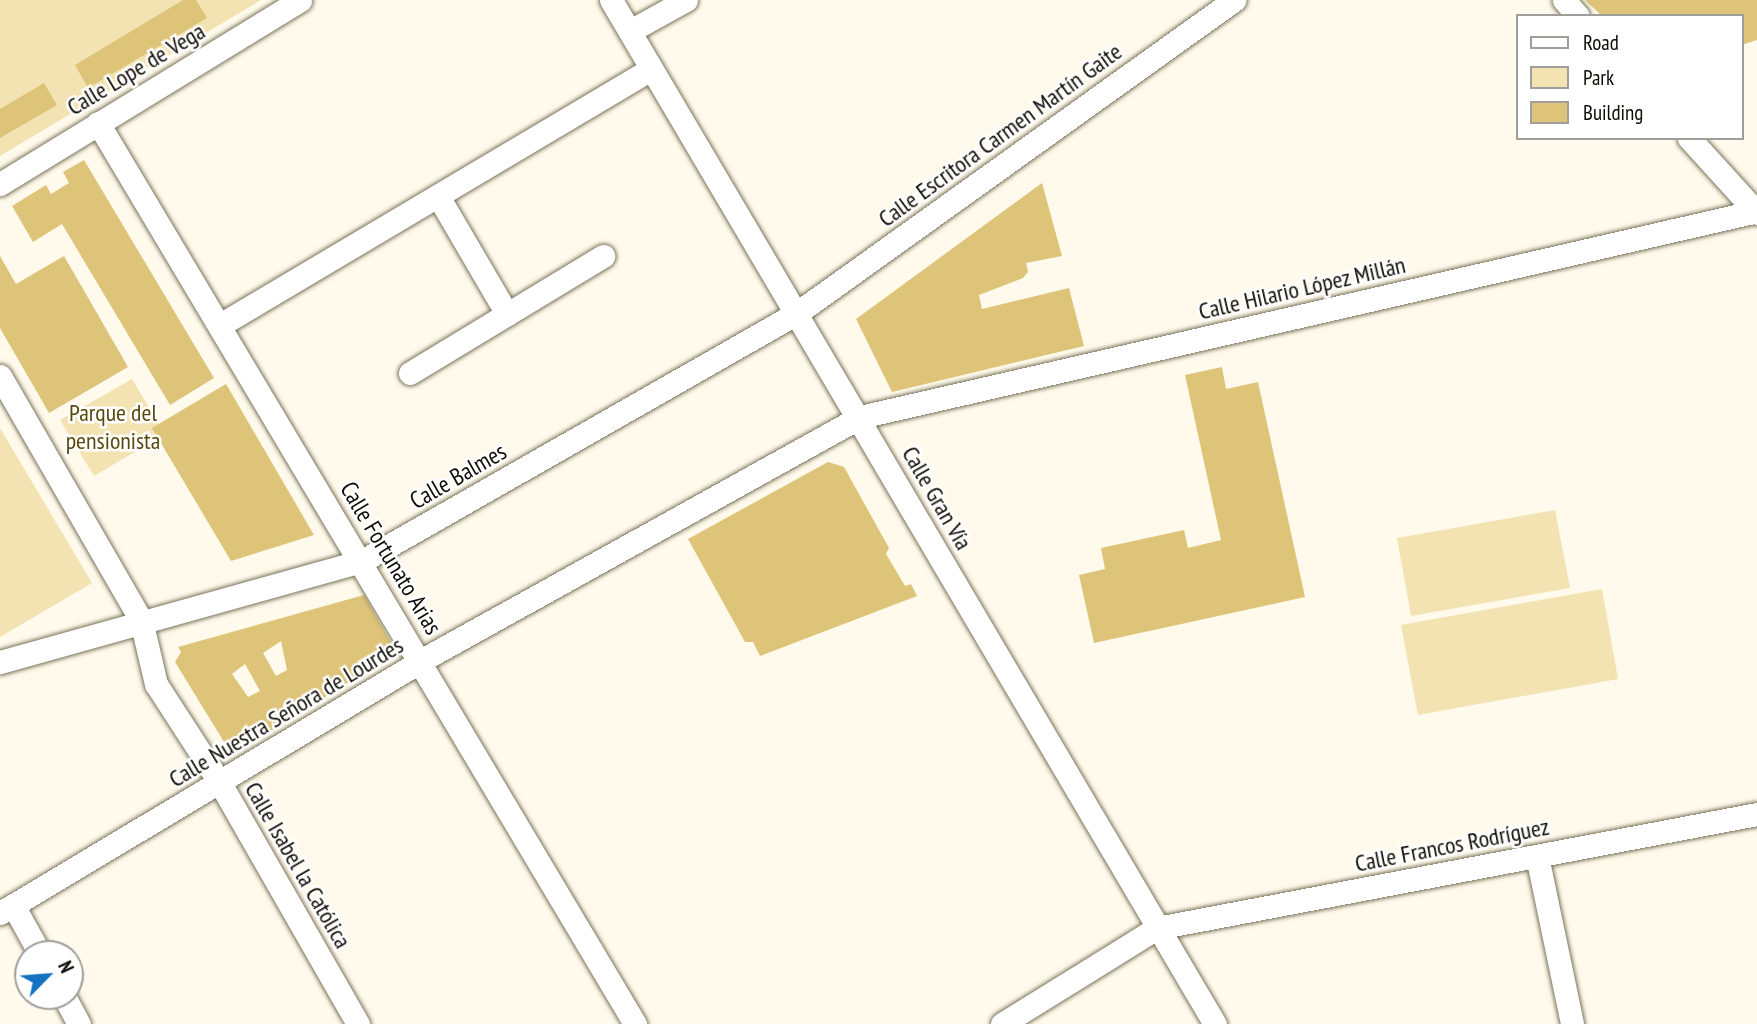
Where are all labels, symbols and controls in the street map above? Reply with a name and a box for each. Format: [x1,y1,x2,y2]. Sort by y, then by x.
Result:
legend [1516,14,1743,140]
street label: Calle Lope de Vega [62,16,210,122]
text: Road [1583,29,1619,56]
street label: Calle Escritora Carmen Martín Gaite [873,37,1127,233]
text: Park [1583,64,1614,91]
text: Building [1583,99,1643,126]
street label: Calle Hilario López Millán [1196,250,1408,326]
park label: Parque del pensionista [66,399,160,455]
street label: Calle Balmes [405,437,511,515]
street label: Calle Gran Vía [896,441,978,555]
street label: Calle Fortunato Arias [334,476,448,640]
street label: Calle Nuestra Señora de Lourdes [164,631,408,793]
street label: Calle Isabel la Católica [239,777,357,953]
street label: Calle Francos Rodríguez [1353,812,1551,878]
north arrow [14,940,84,1010]
text: N [53,957,79,977]

